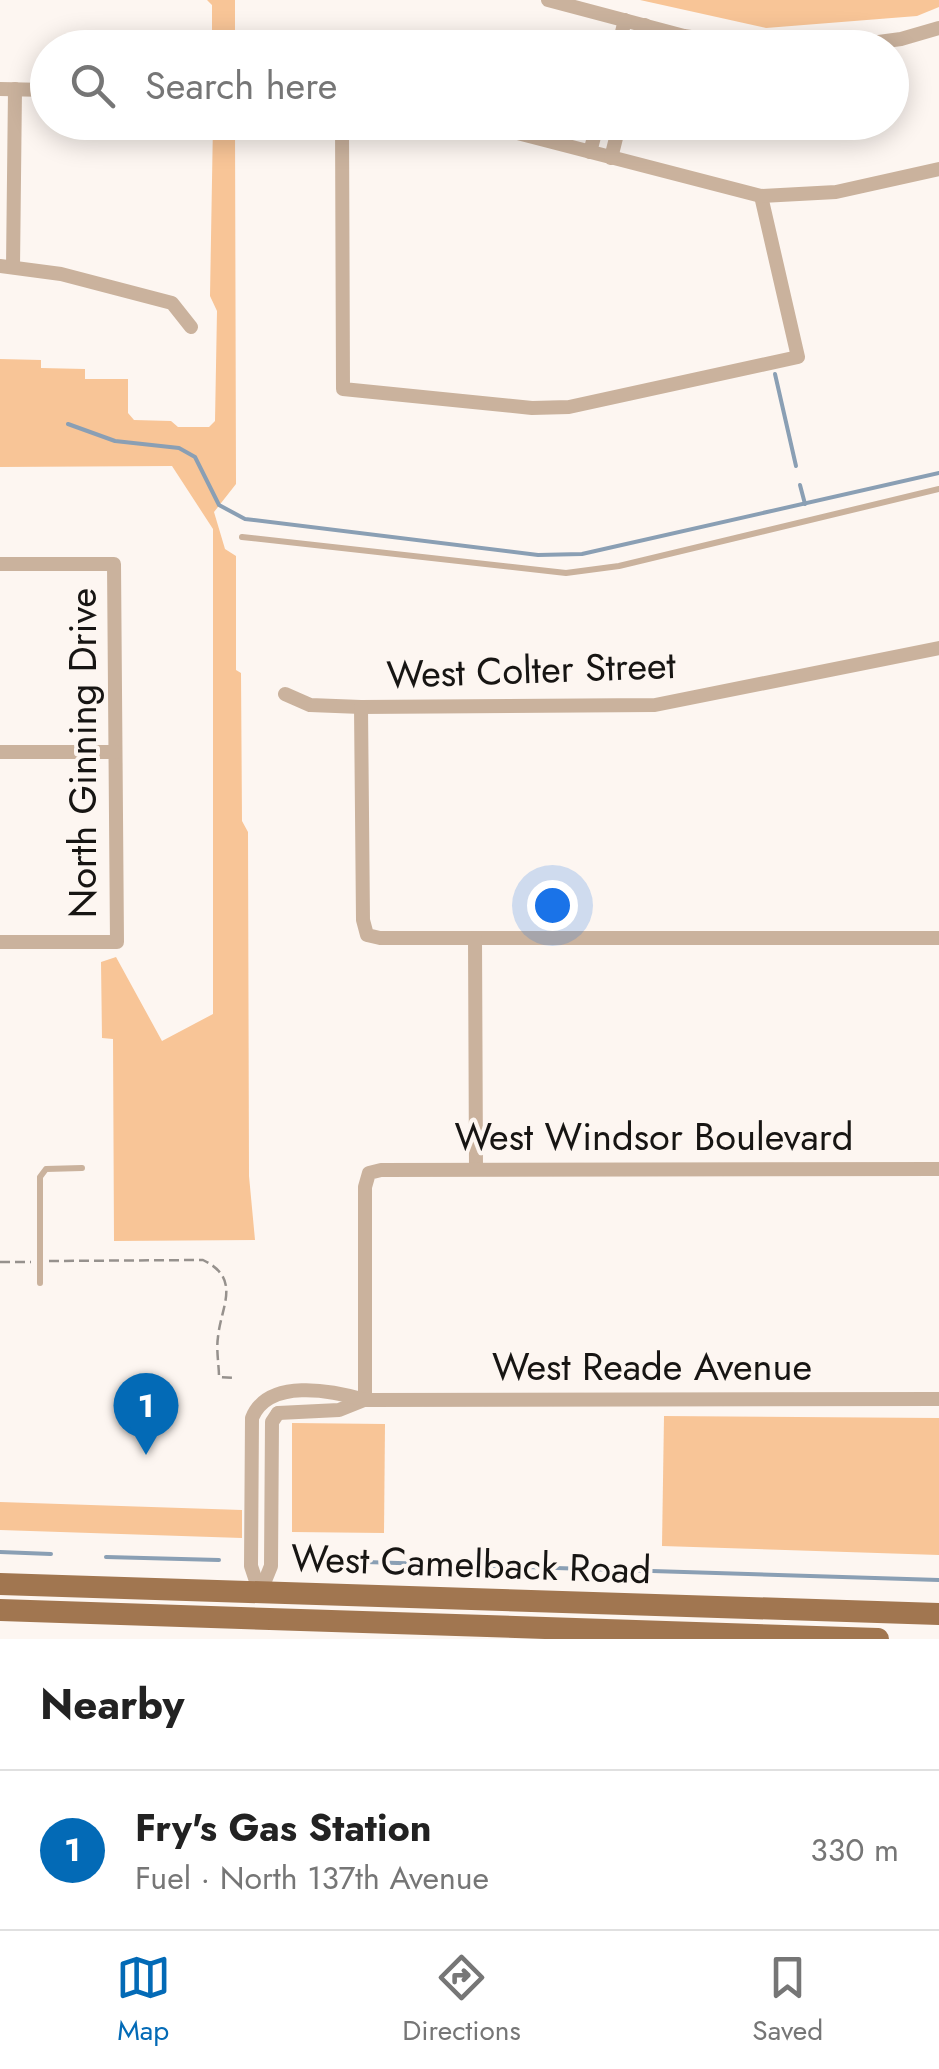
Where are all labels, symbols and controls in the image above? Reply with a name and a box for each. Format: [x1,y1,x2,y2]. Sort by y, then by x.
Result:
search box [30,30,909,140]
icon: search [65,58,120,113]
text: Search here [145,58,337,113]
street label: North Ginning Drive [55,588,110,918]
street label: West Colter Street [385,637,677,702]
your location [527,880,578,931]
street label: West Windsor Boulevard [455,1109,853,1164]
street label: West Reade Avenue [492,1339,812,1394]
pin: 1 [114,1372,178,1455]
street label: West Camelback Road [290,1530,652,1597]
text: Nearby [40,1674,184,1735]
text: Fry's Gas Station [135,1800,432,1855]
text: 1 [64,1827,81,1873]
text: 330 m [810,1827,899,1873]
text: Fuel · North 137th Avenue [135,1855,489,1901]
tab: Map [116,1950,171,2051]
tab: Directions [402,1950,521,2051]
tab: Saved [752,1950,823,2051]

